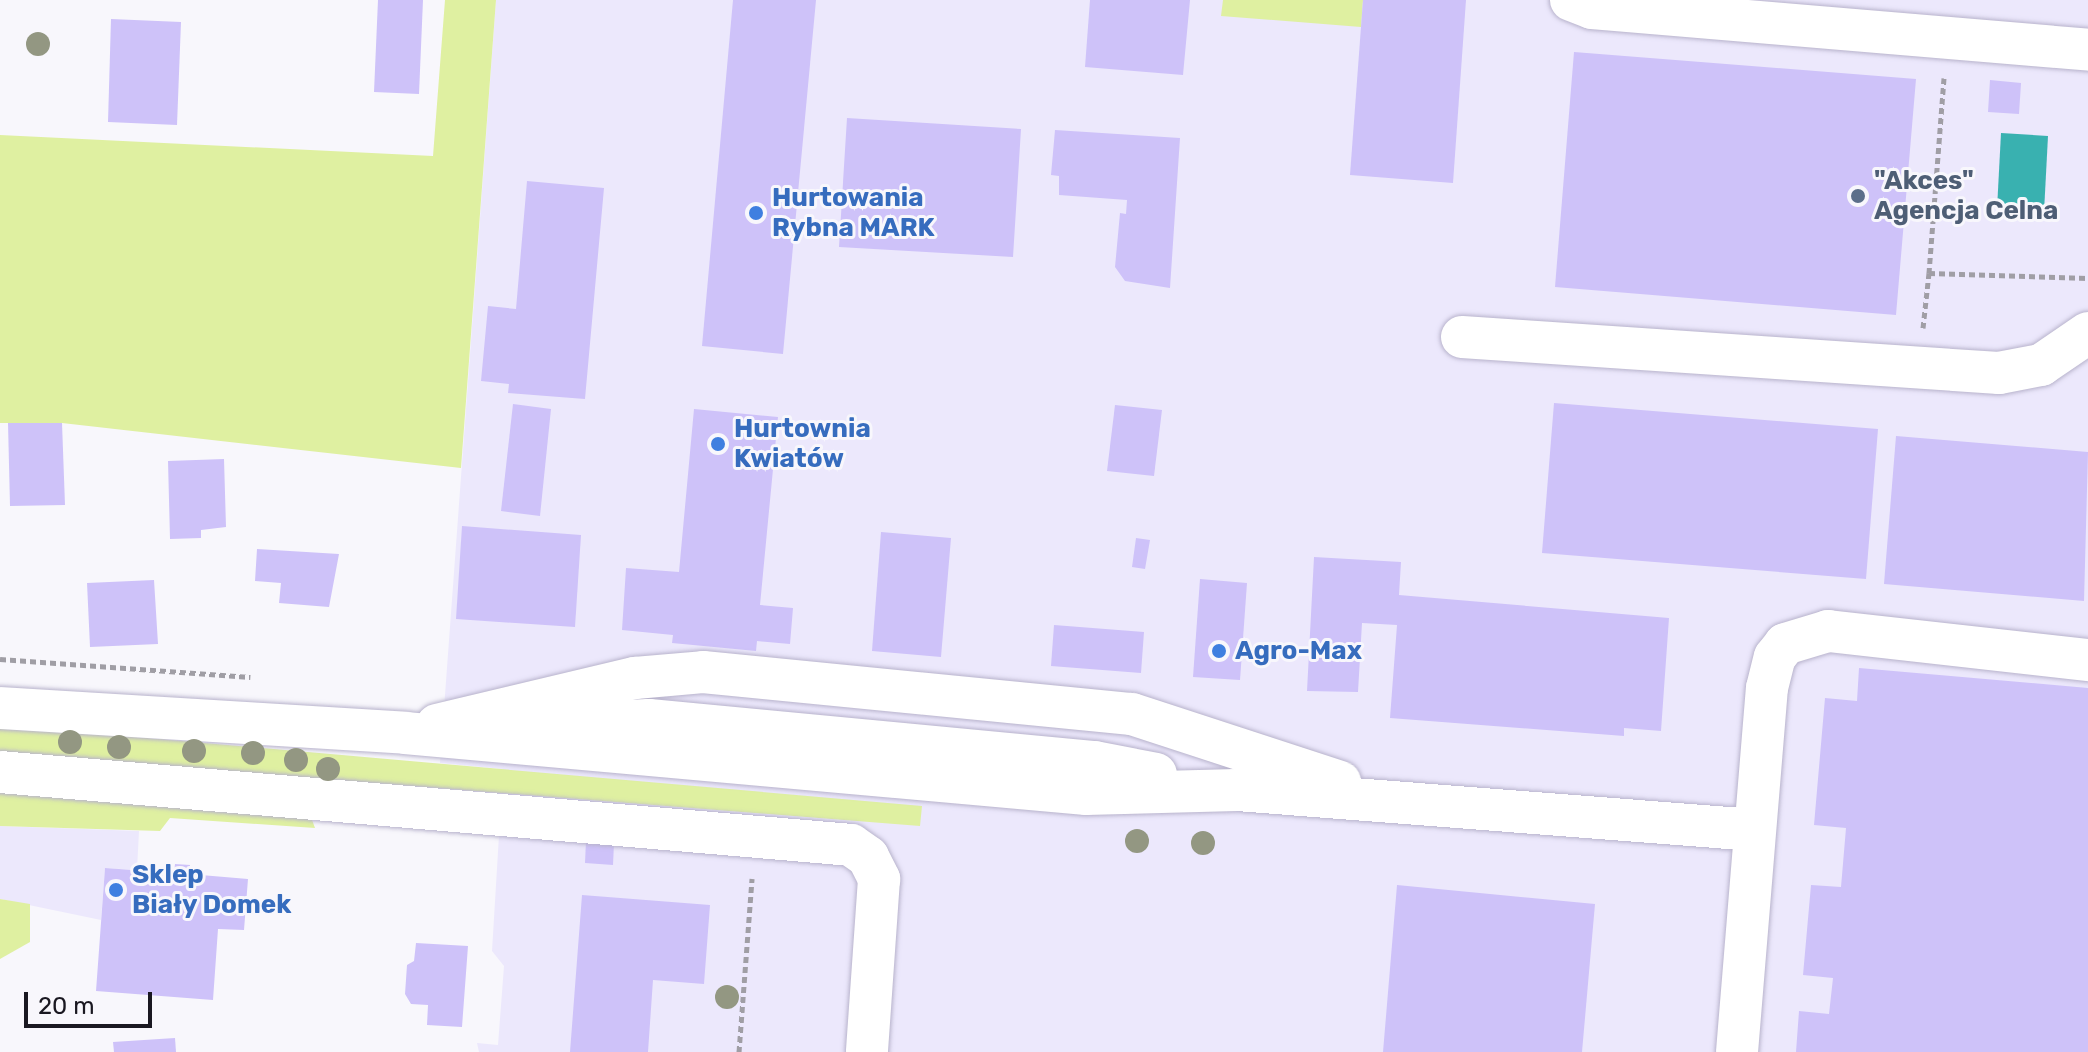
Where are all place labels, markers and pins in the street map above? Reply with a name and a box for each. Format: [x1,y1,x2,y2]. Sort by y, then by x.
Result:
place label: "Akces" Agencja Celna [1874,165,2058,226]
place label: Hurtowania Rybna MARK [772,182,935,244]
marker: "Akces" Agencja Celna [1849,187,1867,205]
marker: Hurtowania Rybna MARK [747,204,765,222]
place label: Hurtownia Kwiatów [734,413,871,474]
marker: Hurtownia Kwiatów [709,435,727,453]
place label: Agro-Max [1235,635,1362,667]
marker: Agro-Max [1210,642,1228,660]
place label: Sklep Biały Domek [132,859,292,920]
marker: Sklep Biały Domek [107,881,125,899]

